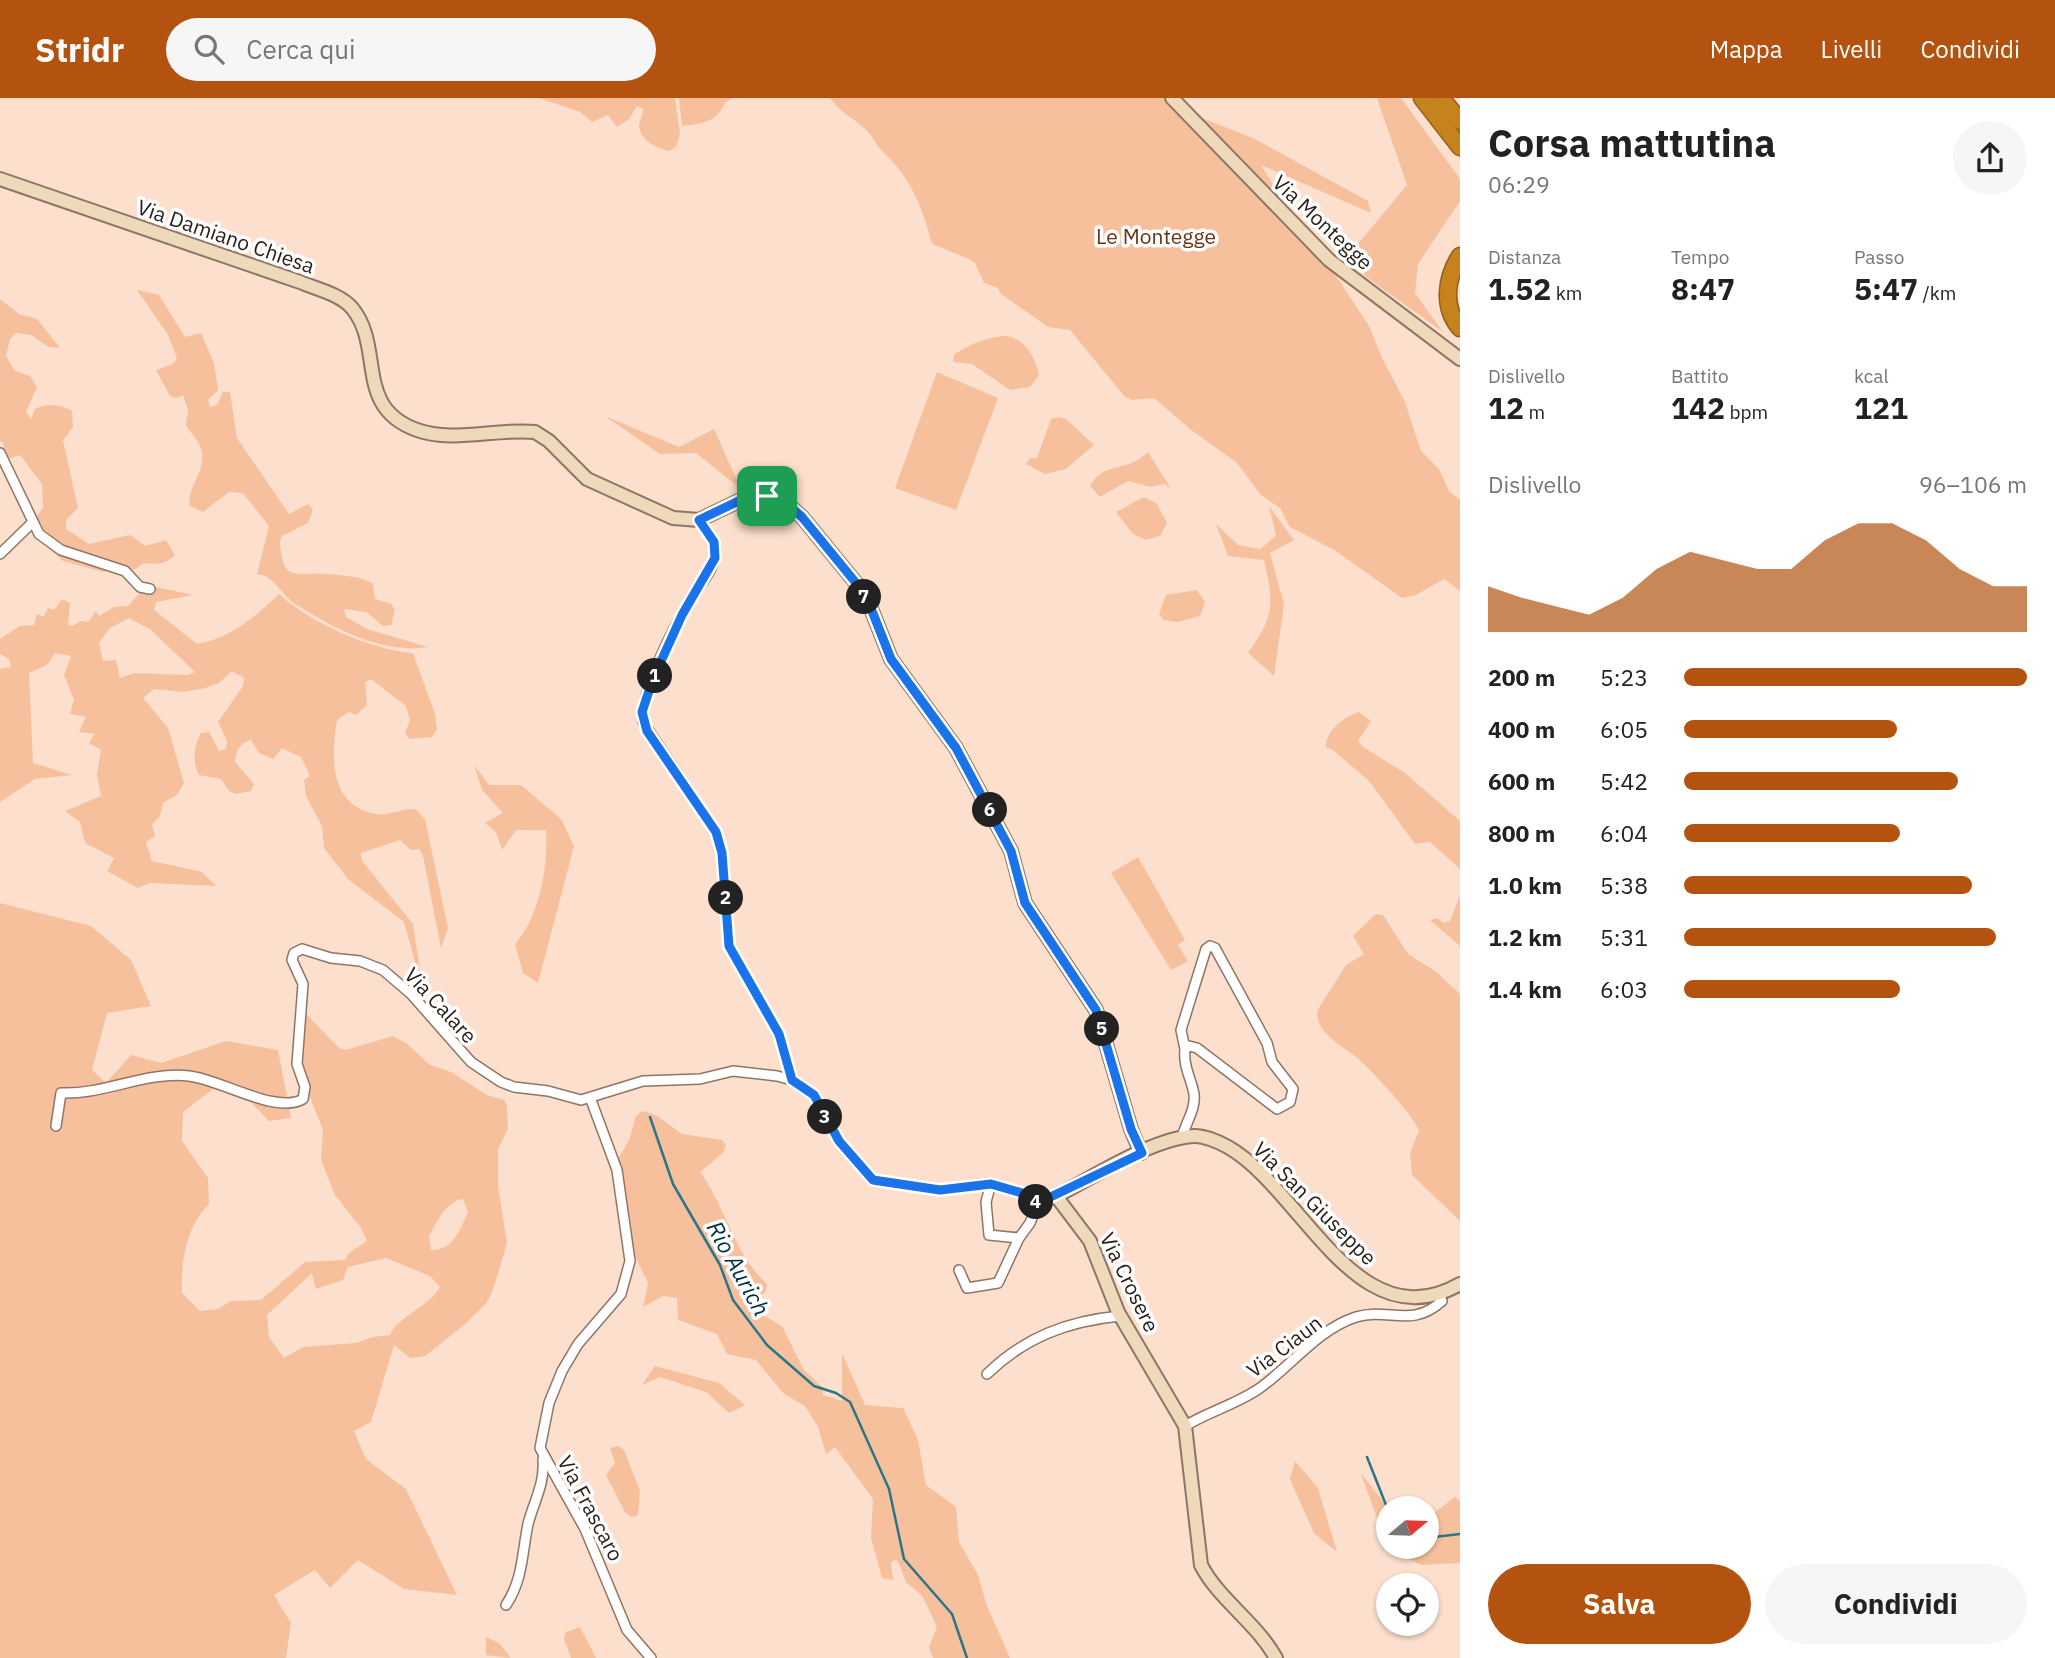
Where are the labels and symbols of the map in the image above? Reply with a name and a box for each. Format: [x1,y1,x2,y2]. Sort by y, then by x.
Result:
street label: Via Montegge [1267,168,1379,276]
street label: Via Damiano Chiesa [133,192,319,280]
park label: Le Montegge [1096,222,1216,250]
pin [737,466,797,526]
pin: 7 [846,580,882,614]
pin: 1 [638,658,672,694]
pin: 6 [972,792,1007,828]
pin: 2 [708,880,744,916]
street label: Via Calare [399,961,483,1049]
pin: 5 [1084,1012,1120,1046]
pin: 3 [808,1100,842,1134]
street label: Via San Giuseppe [1247,1135,1383,1271]
pin: 4 [1018,1184,1054,1220]
water label: Rio Aurich [701,1215,777,1321]
street label: Via Crosere [1094,1228,1166,1336]
street label: Via Ciaun [1241,1308,1327,1384]
street label: Via Frascaro [551,1450,631,1566]
north arrow [1376,1496,1438,1559]

